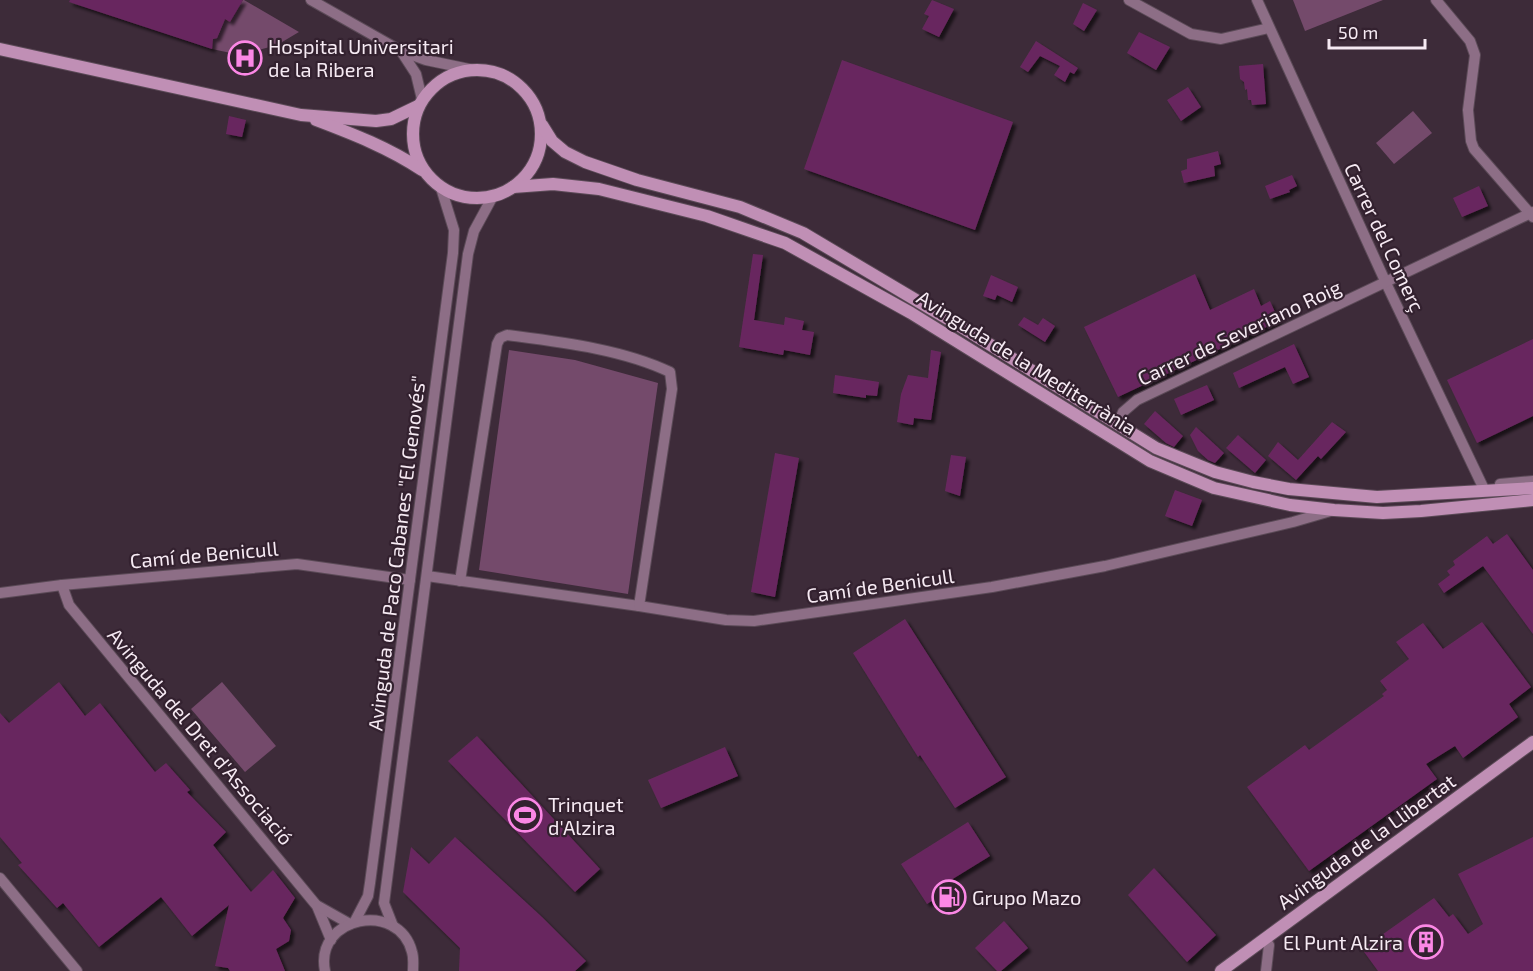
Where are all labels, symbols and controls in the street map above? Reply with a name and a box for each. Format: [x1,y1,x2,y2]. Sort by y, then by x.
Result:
scale bar [1329,12,1425,50]
text: 50 m [1338,21,1378,43]
place label: Hospital Universitari de la Ribera [268,34,454,81]
hospital icon: Hospital Universitari de la Ribera [227,40,263,76]
street label: Carrer del Comerç [1339,159,1430,316]
street label: Carrer de Severiano Roig [1133,274,1345,390]
street label: Avinguda de la Mediterrània [913,284,1141,440]
street label: Avinguda de Paco Cabanes "El Genovés" [362,374,430,732]
street label: Camí de Benicull [129,536,279,572]
street label: Camí de Benicull [805,563,955,607]
street label: Avinguda del Dret d'Associació [103,623,299,849]
street label: Avinguda de la Llibertat [1272,768,1460,914]
place label: Trinquet d'Alzira [548,792,624,839]
sports icon: Trinquet d'Alzira [507,797,543,833]
fuel station icon: Grupo Mazo [931,879,967,915]
place label: Grupo Mazo [972,885,1081,909]
building icon: El Punt Alzira [1408,924,1444,960]
place label: El Punt Alzira [1283,930,1403,954]

